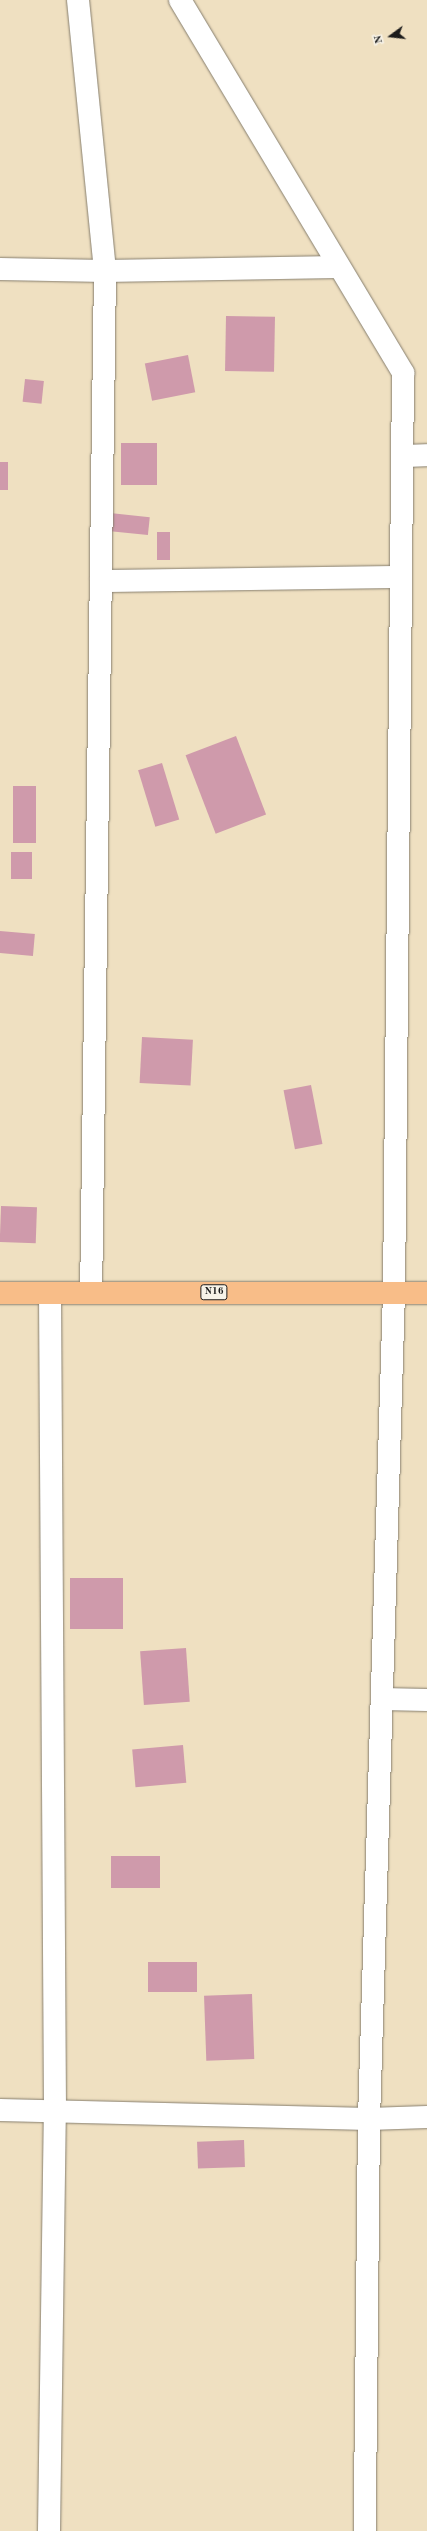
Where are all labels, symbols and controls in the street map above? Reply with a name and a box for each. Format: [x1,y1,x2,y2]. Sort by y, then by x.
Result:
north arrow [371,16,411,56]
text: N [373,34,385,45]
road number: N16 [200,1284,228,1300]

